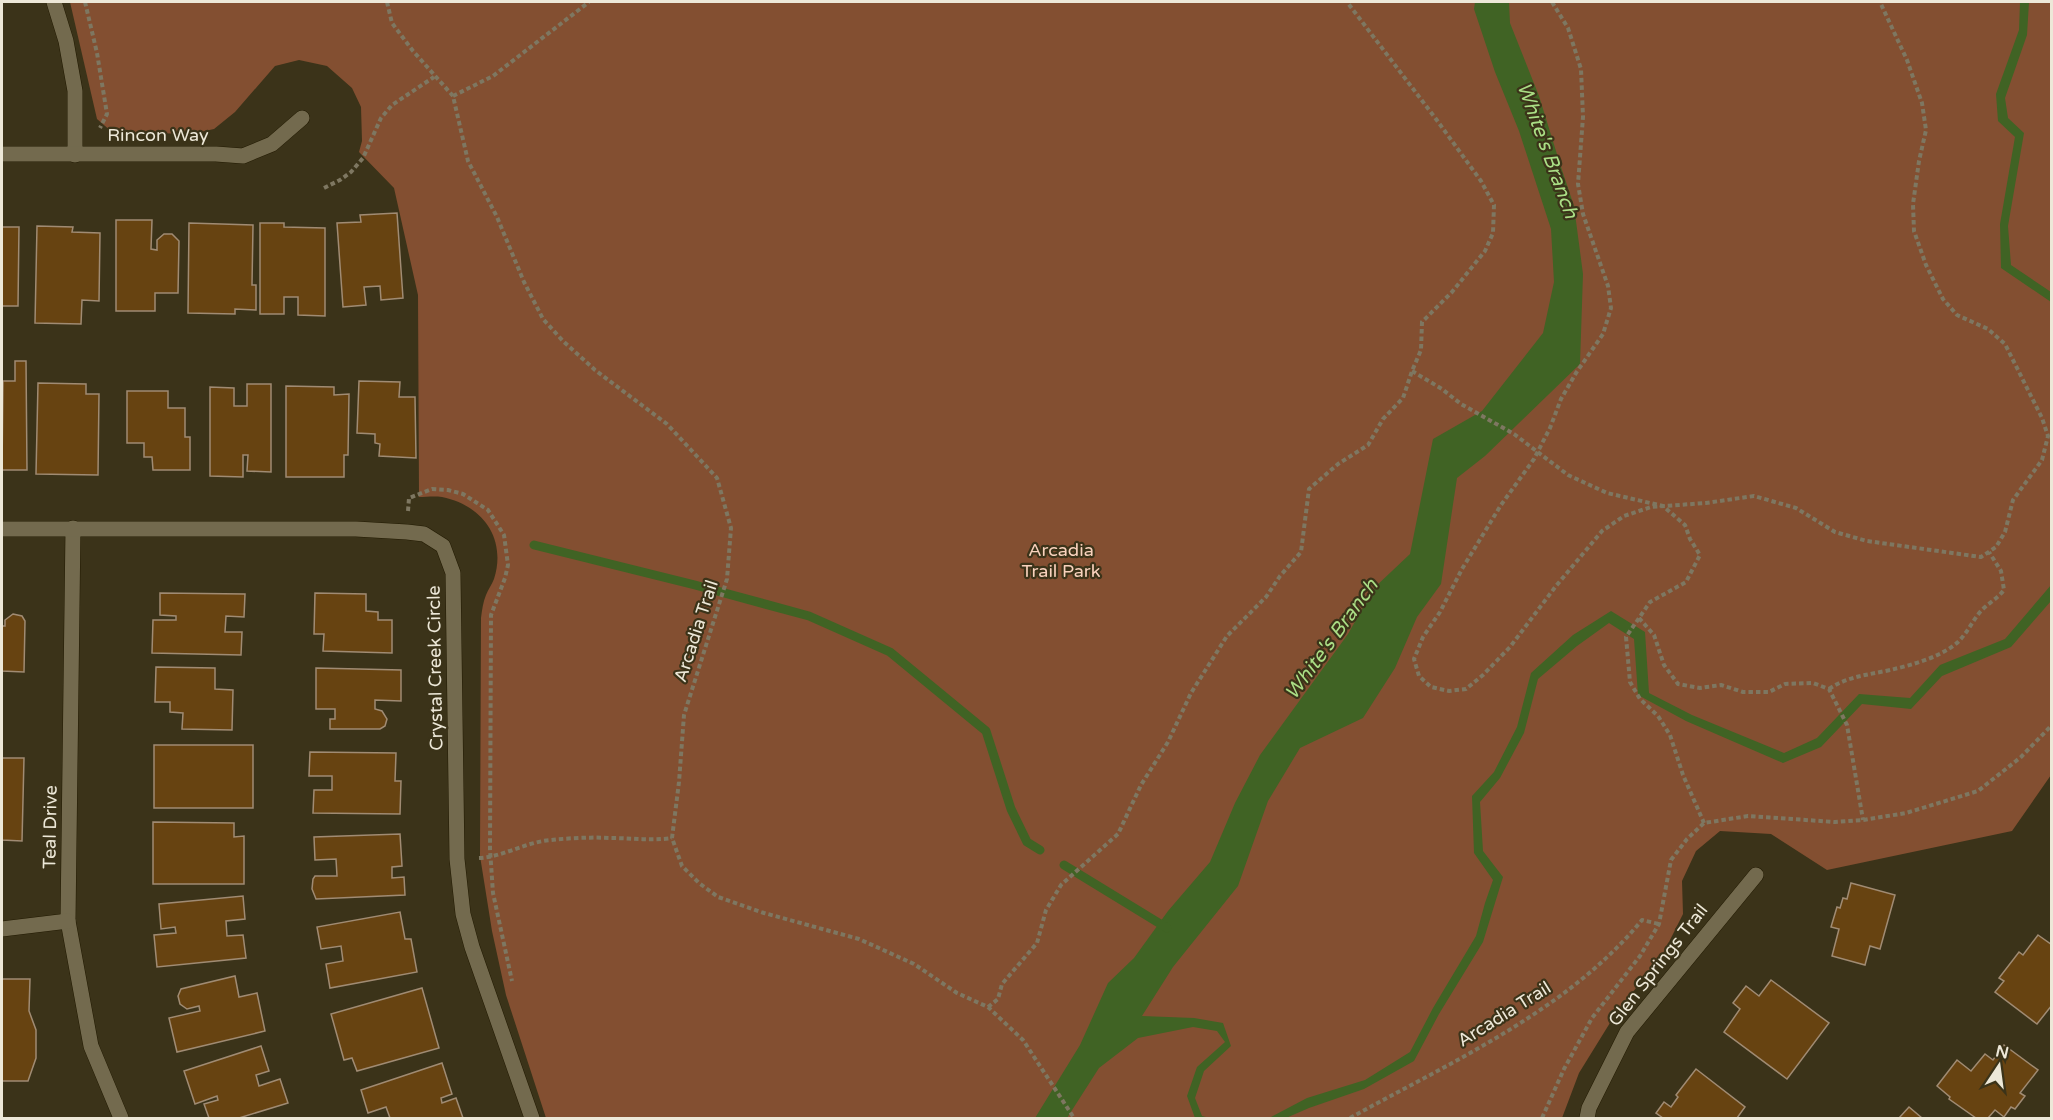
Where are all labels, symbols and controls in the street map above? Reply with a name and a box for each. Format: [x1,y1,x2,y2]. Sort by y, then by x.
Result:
water label: White's Branch [1511,79,1583,222]
street label: Rincon Way [107,124,209,146]
park label: Arcadia Trail Park [1022,539,1101,582]
water label: White's Branch [1280,574,1384,705]
street label: Arcadia Trail [669,577,723,685]
street label: Crystal Creek Circle [423,585,447,751]
street label: Teal Drive [38,785,62,869]
street label: Glen Springs Trail [1603,899,1713,1031]
street label: Arcadia Trail [1453,977,1555,1051]
north arrow [1969,1036,2029,1096]
text: N [1994,1041,2011,1064]

